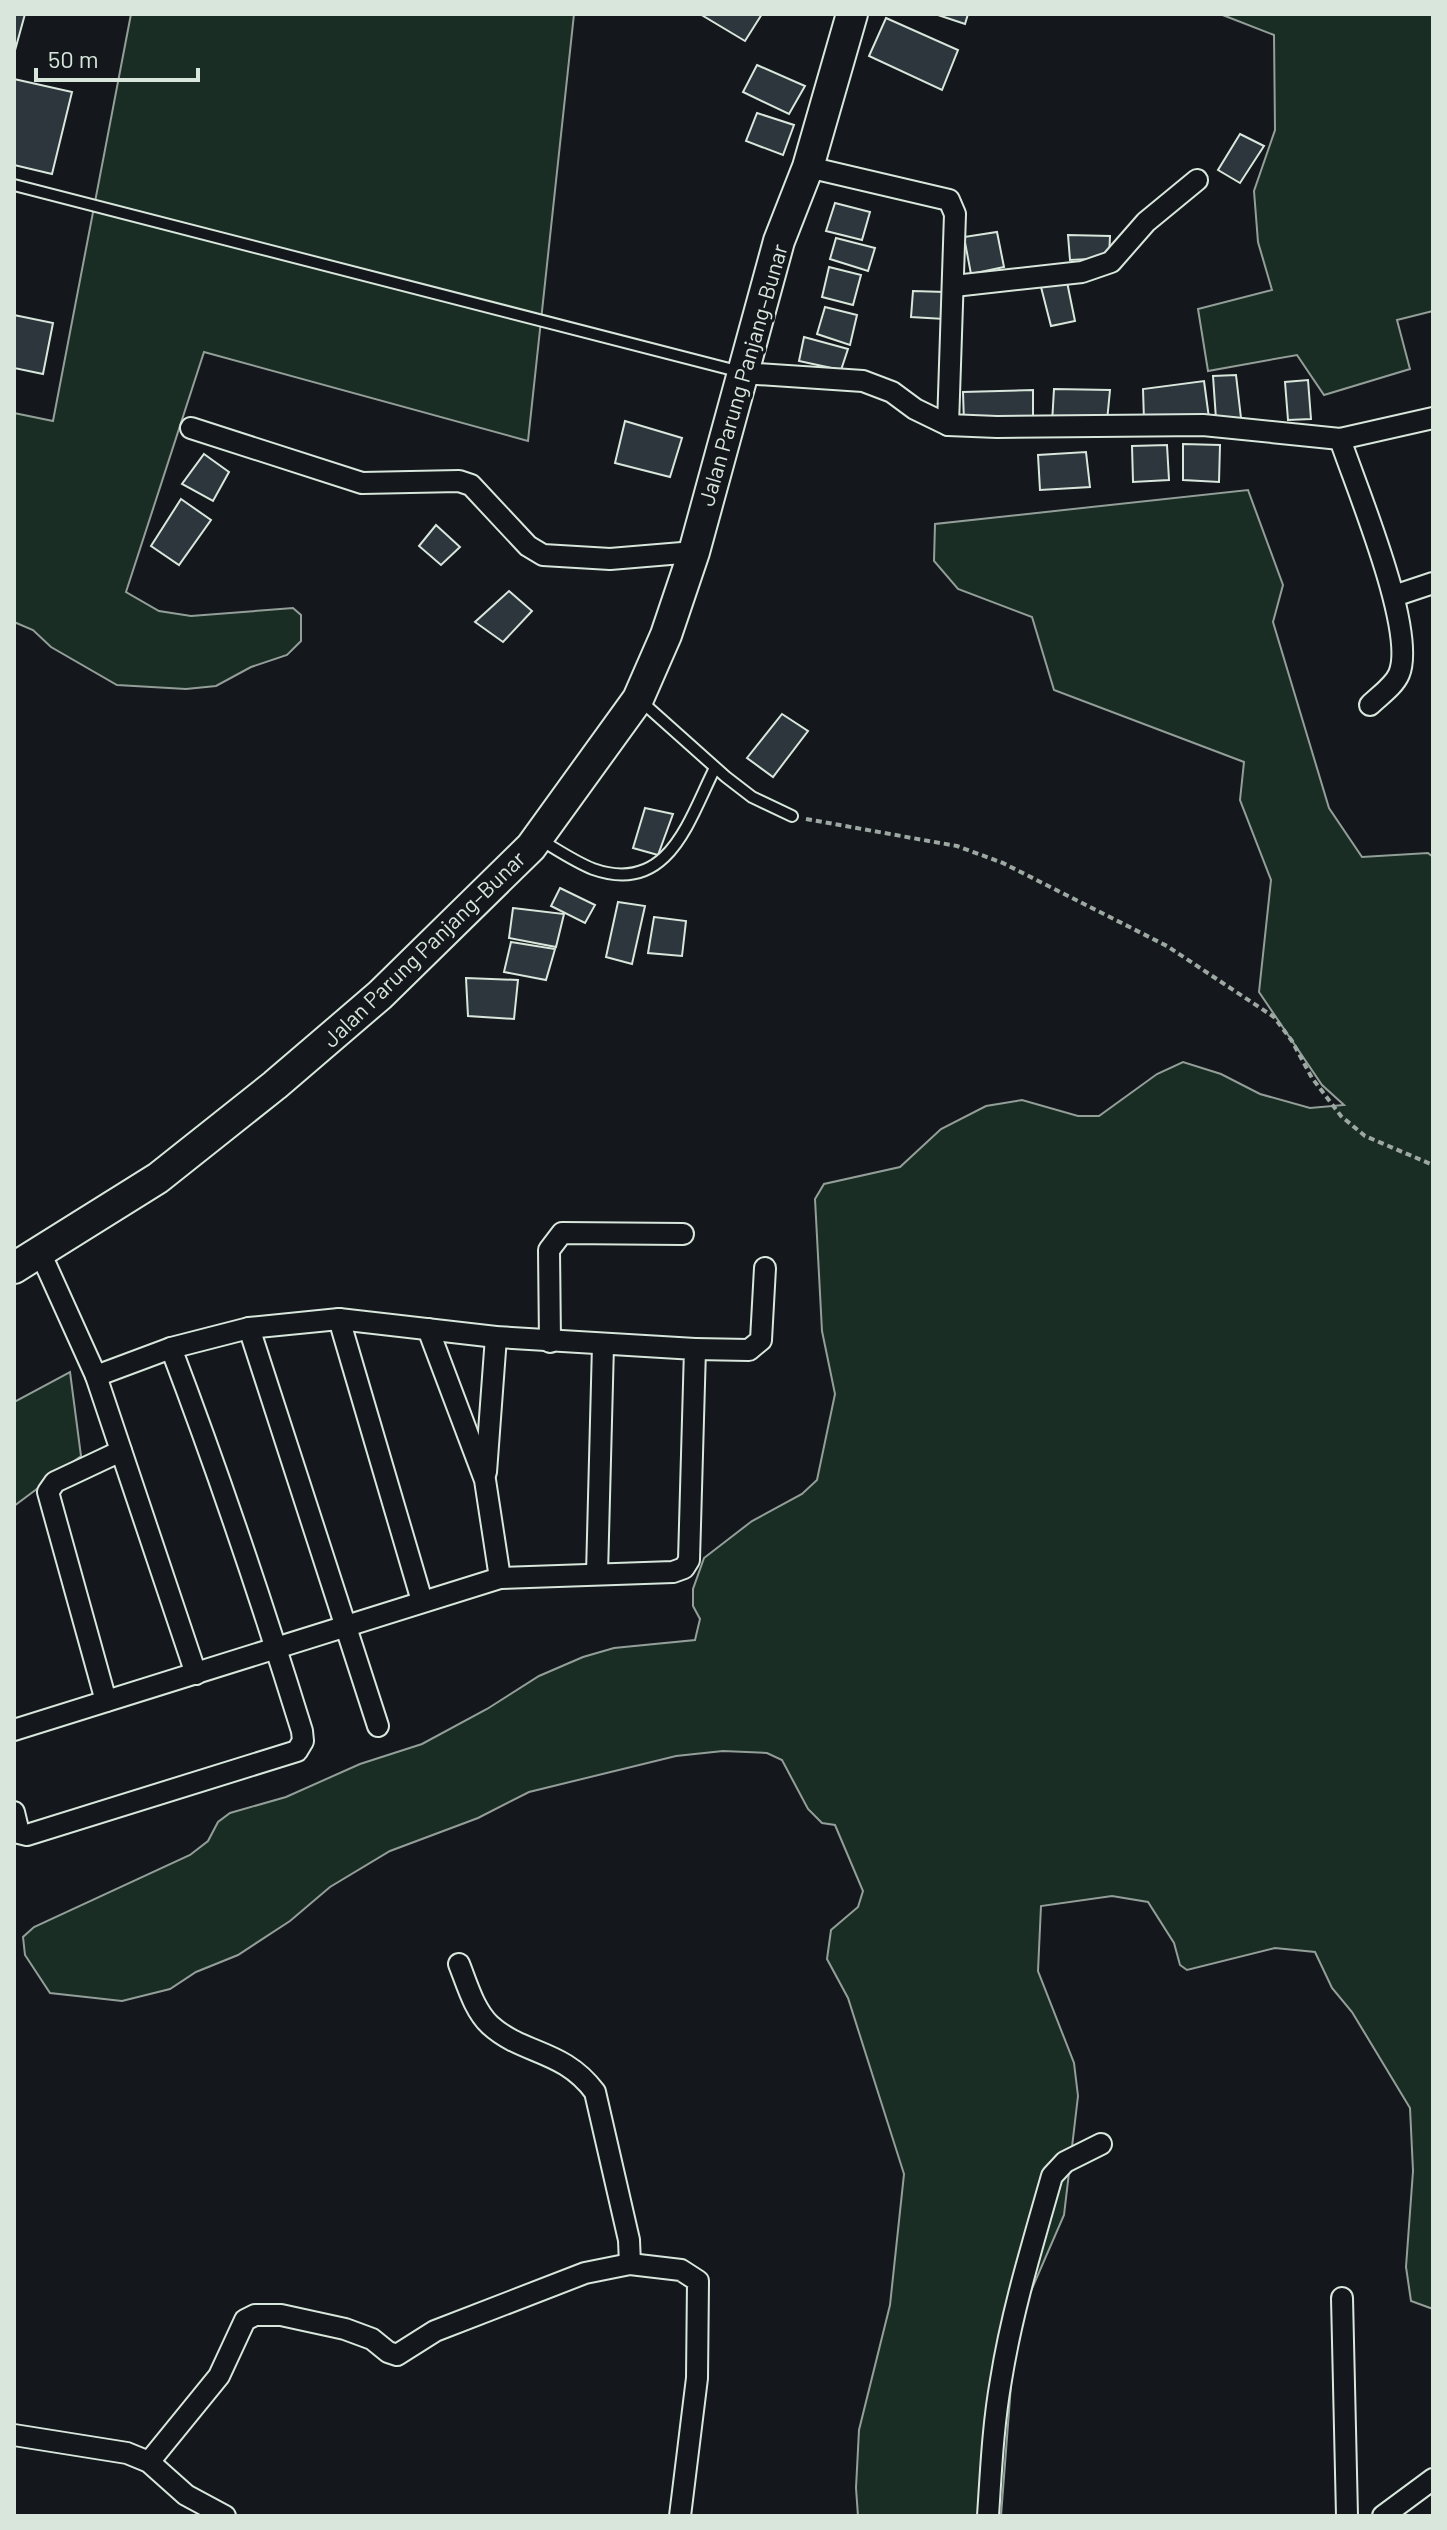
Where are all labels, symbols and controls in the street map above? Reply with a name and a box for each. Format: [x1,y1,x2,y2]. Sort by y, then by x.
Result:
scale bar [36,32,198,82]
text: 50 m [48,44,99,73]
street label: Jalan Parung Panjang–Bunar [692,241,792,509]
street label: Jalan Parung Panjang–Bunar [317,845,530,1052]

